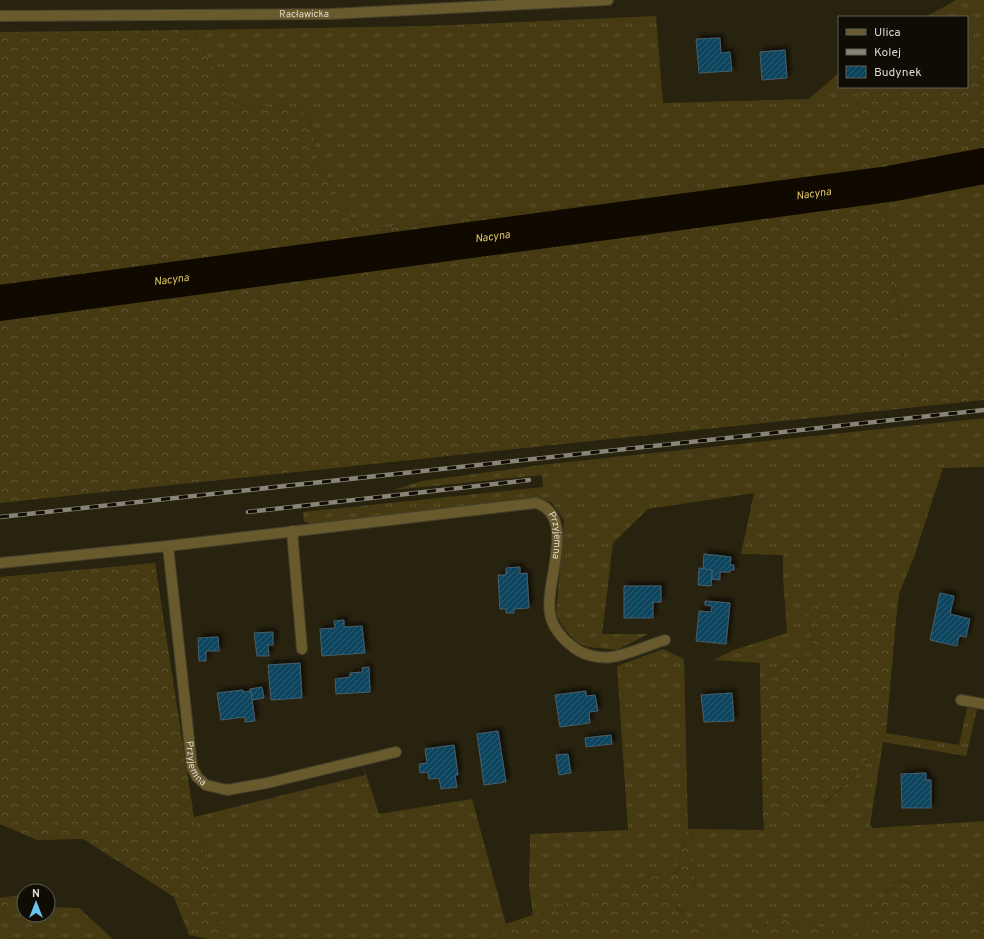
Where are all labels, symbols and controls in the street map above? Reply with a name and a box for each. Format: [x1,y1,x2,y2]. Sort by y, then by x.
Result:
street label: Racławicka [279,8,329,21]
legend [838,16,968,88]
text: Ulica [874,25,901,41]
text: Kolej [874,45,901,61]
text: Budynek [874,65,922,81]
water label: Nacyna [795,185,833,203]
water label: Nacyna [474,228,511,246]
water label: Nacyna [153,271,190,289]
street label: Przyjemna [545,509,564,560]
street label: Przyjemna [183,740,209,789]
north arrow [16,883,56,923]
text: N [32,887,40,901]

